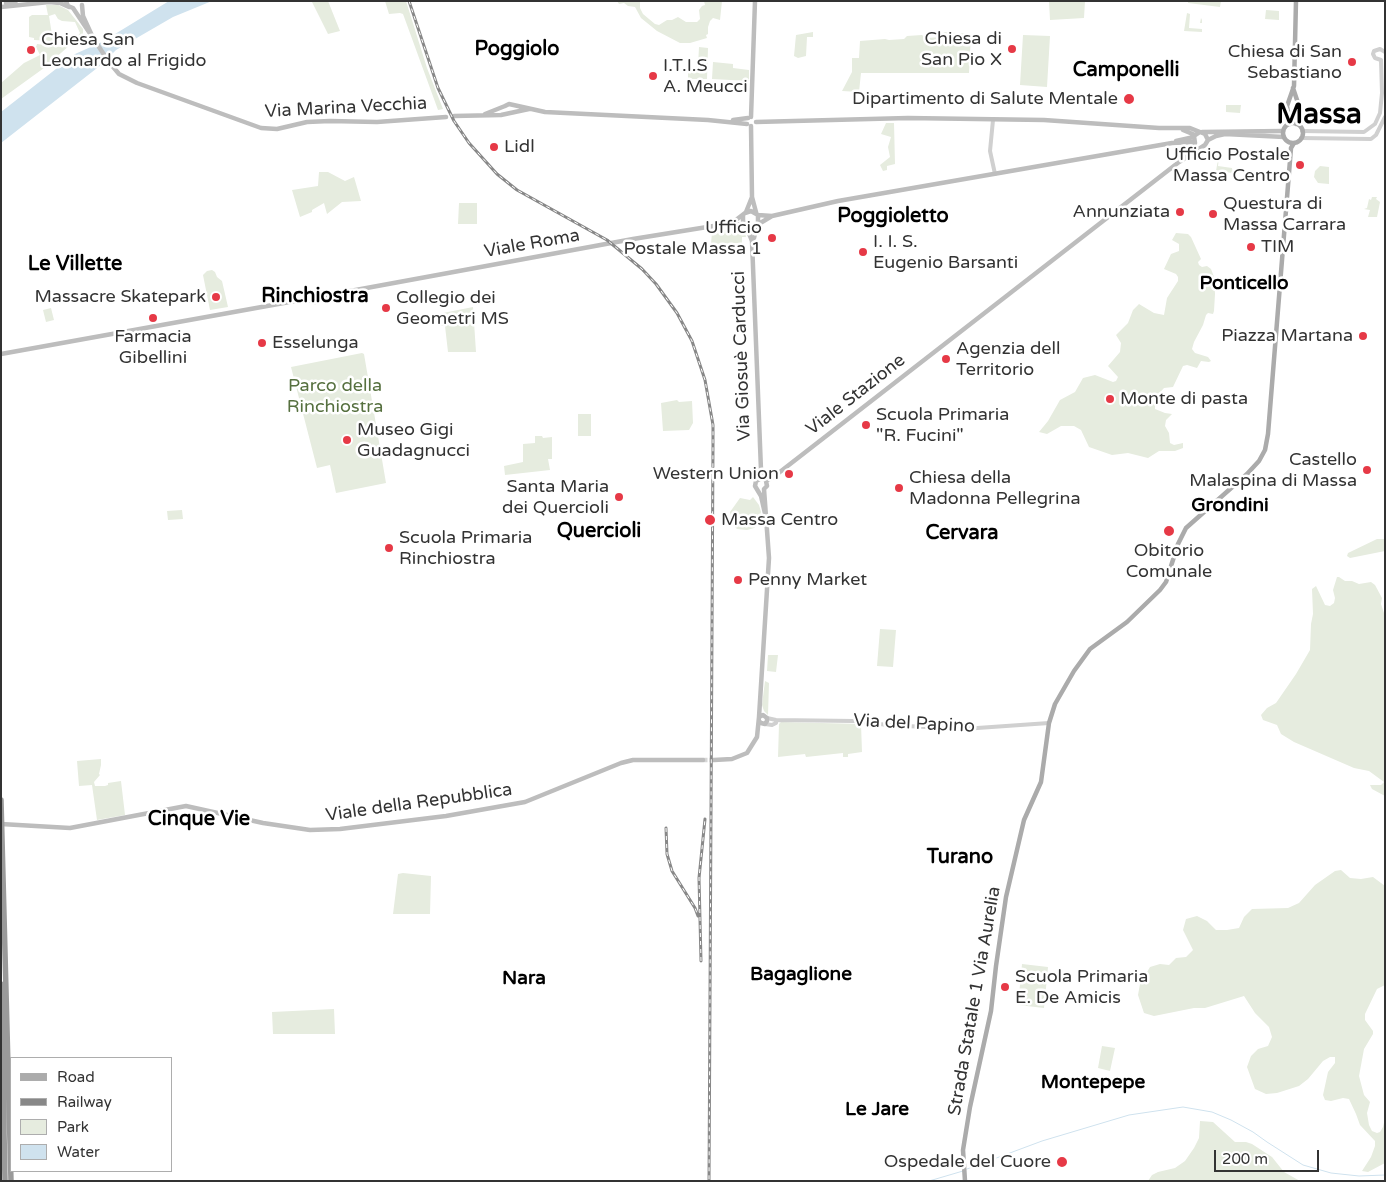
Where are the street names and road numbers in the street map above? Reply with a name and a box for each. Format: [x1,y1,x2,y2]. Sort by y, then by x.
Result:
street label: Via Marina Vecchia [264,93,428,123]
street label: Viale Roma [483,225,581,263]
street label: Via Giosuè Carducci [728,271,756,441]
street label: Viale Stazione [802,350,910,440]
street label: Via del Papino [853,710,975,738]
street label: Viale della Repubblica [324,779,514,827]
street label: Strada Statale 1 Via Aurelia [944,885,1006,1117]

